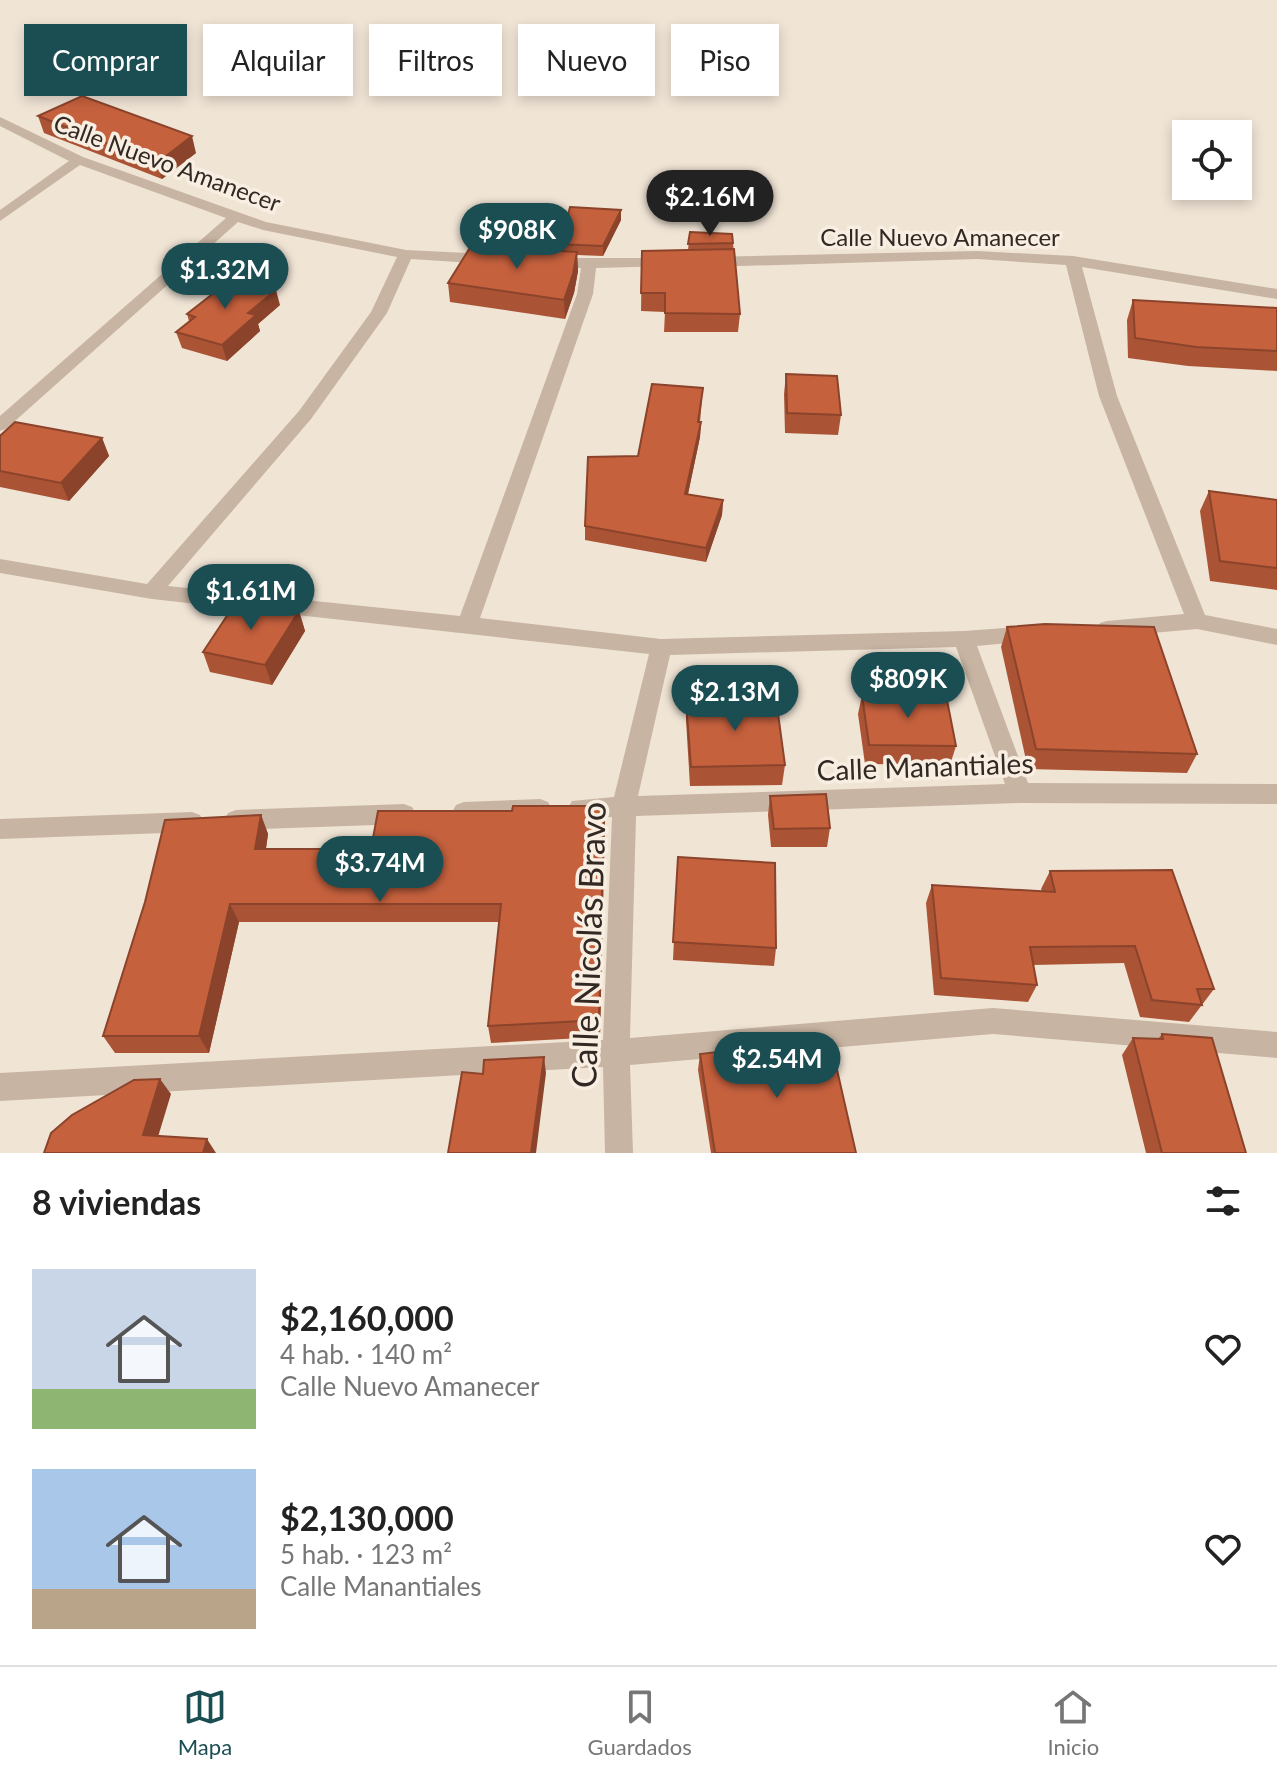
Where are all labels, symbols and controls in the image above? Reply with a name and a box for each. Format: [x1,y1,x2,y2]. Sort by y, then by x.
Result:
chip: Comprar [24,24,187,96]
chip: Alquilar [203,24,353,96]
chip: Filtros [369,24,502,96]
chip: Nuevo [518,24,655,96]
chip: Piso [671,24,779,96]
street label: Calle Nuevo Amanecer [50,108,285,217]
map controls [1172,120,1252,200]
button: locate [1172,120,1252,200]
pin: $2.16M [645,170,775,238]
text: $2.16M [664,180,756,212]
pin: $908K [461,203,573,271]
text: $908K [478,213,556,245]
street label: Calle Nuevo Amanecer [820,222,1060,251]
pin: $1.32M [160,243,290,311]
text: $1.32M [179,253,271,285]
pin: $1.61M [186,564,316,632]
text: $1.61M [205,574,297,606]
pin: $809K [852,652,964,720]
text: $809K [869,662,947,694]
pin: $2.13M [670,665,800,733]
text: $2.13M [689,675,781,707]
street label: Calle Manantiales [816,745,1034,787]
street label: Calle Nicolás Bravo [562,801,613,1089]
pin: $3.74M [315,836,445,904]
text: $3.74M [334,846,426,878]
pin: $2.54M [712,1032,842,1100]
text: $2.54M [731,1042,823,1074]
icon: filters [1201,1179,1245,1223]
text: 8 viviendas [32,1181,201,1222]
text: $2,160,000 [280,1297,454,1338]
icon: home [96,1301,192,1397]
icon: heart [1201,1327,1245,1371]
text: 4 hab. · 140 m² [280,1338,452,1370]
text: Calle Nuevo Amanecer [280,1370,540,1402]
text: $2,130,000 [280,1497,454,1538]
icon: home [96,1501,192,1597]
icon: heart [1201,1527,1245,1571]
text: 5 hab. · 123 m² [280,1538,452,1570]
text: Calle Manantiales [280,1570,481,1602]
tab: Mapa [178,1685,232,1760]
tab: Guardados [588,1685,692,1760]
tab: Inicio [1047,1685,1099,1760]

